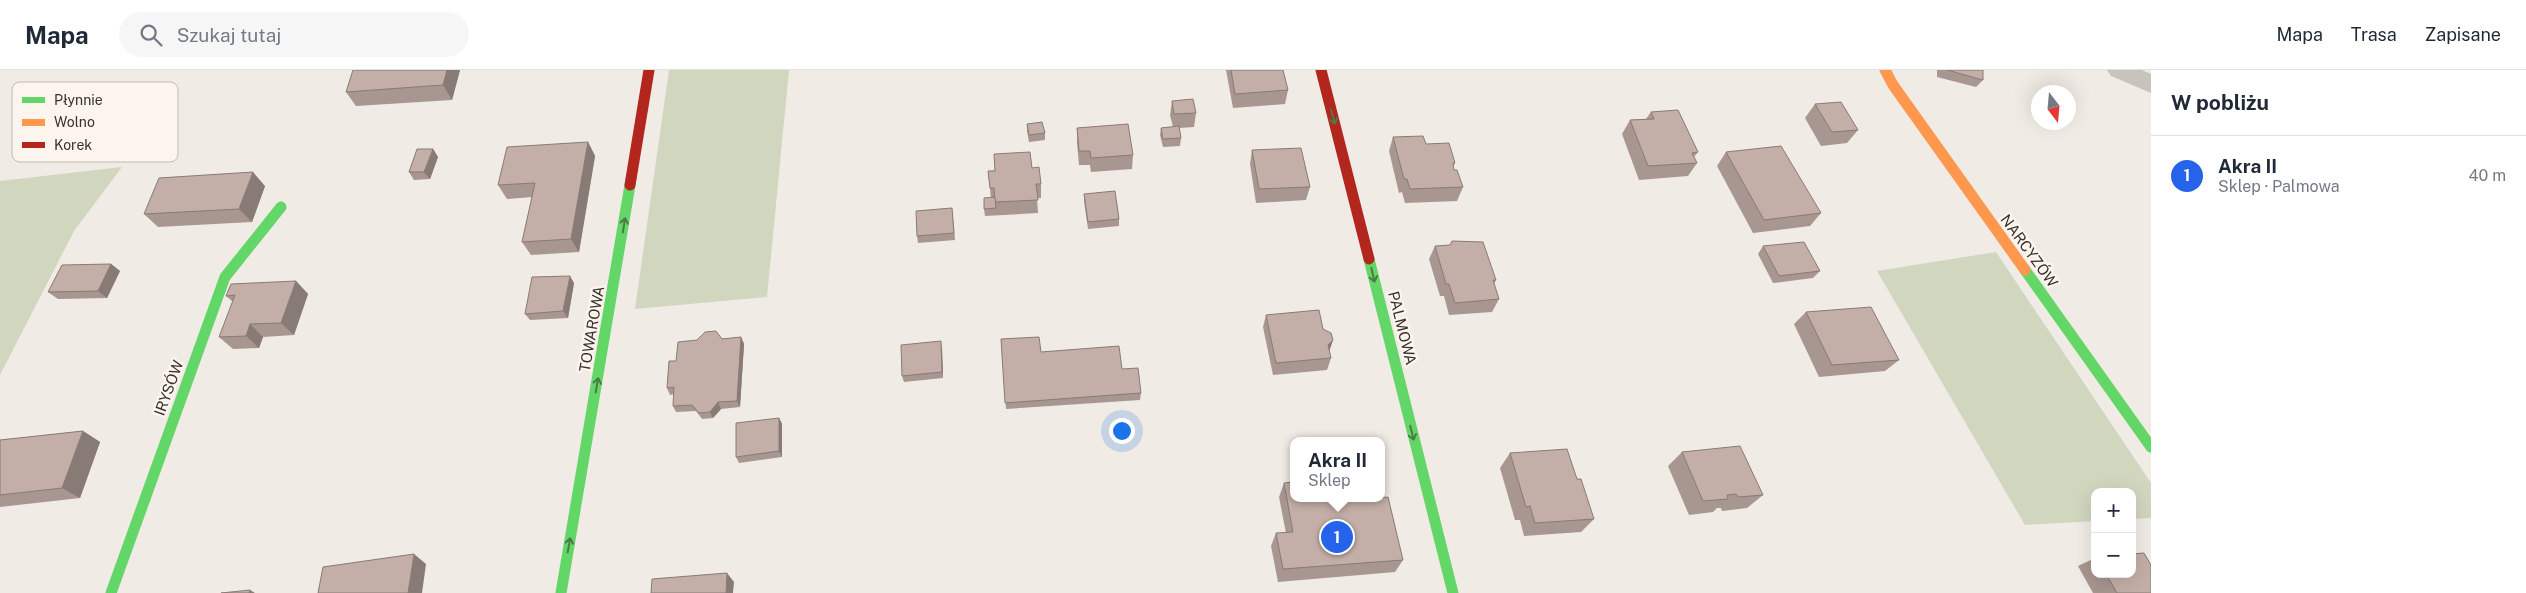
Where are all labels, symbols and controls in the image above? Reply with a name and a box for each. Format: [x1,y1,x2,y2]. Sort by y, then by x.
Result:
search box [119,12,469,57]
text: Mapa [25,21,89,49]
icon: search [137,21,165,49]
text: Szukaj tutaj [177,24,281,46]
text: Mapa [2276,24,2323,45]
text: Trasa [2351,24,2397,45]
text: Zapisane [2425,24,2501,45]
legend [12,82,178,162]
north arrow [2031,85,2076,130]
text: W pobliżu [2171,90,2269,115]
text: Płynnie [54,92,103,108]
one-way arrow [1329,109,1339,125]
text: Wolno [54,114,95,130]
text: Korek [54,137,92,153]
text: Akra II [2218,155,2277,177]
text: 1 [2184,166,2190,185]
text: 40 m [2468,166,2506,185]
text: Sklep · Palmowa [2218,177,2340,196]
street label: NARCYZÓW [1997,210,2062,290]
one-way arrow [619,217,629,233]
one-way arrow [1369,266,1378,282]
street label: TOWAROWA [576,284,607,373]
street label: PALMOWA [1385,289,1420,367]
street label: IRYSÓW [150,357,186,418]
one-way arrow [593,377,603,393]
your location [1109,418,1135,444]
one-way arrow [1408,424,1417,440]
popup [1290,437,1385,502]
text: Akra II [1308,449,1367,471]
text: Sklep [1308,471,1351,490]
map controls [2091,488,2136,578]
button: + [2091,488,2136,533]
pin: 1 [1321,518,1353,556]
button: − [2091,533,2136,578]
one-way arrow [565,537,575,553]

